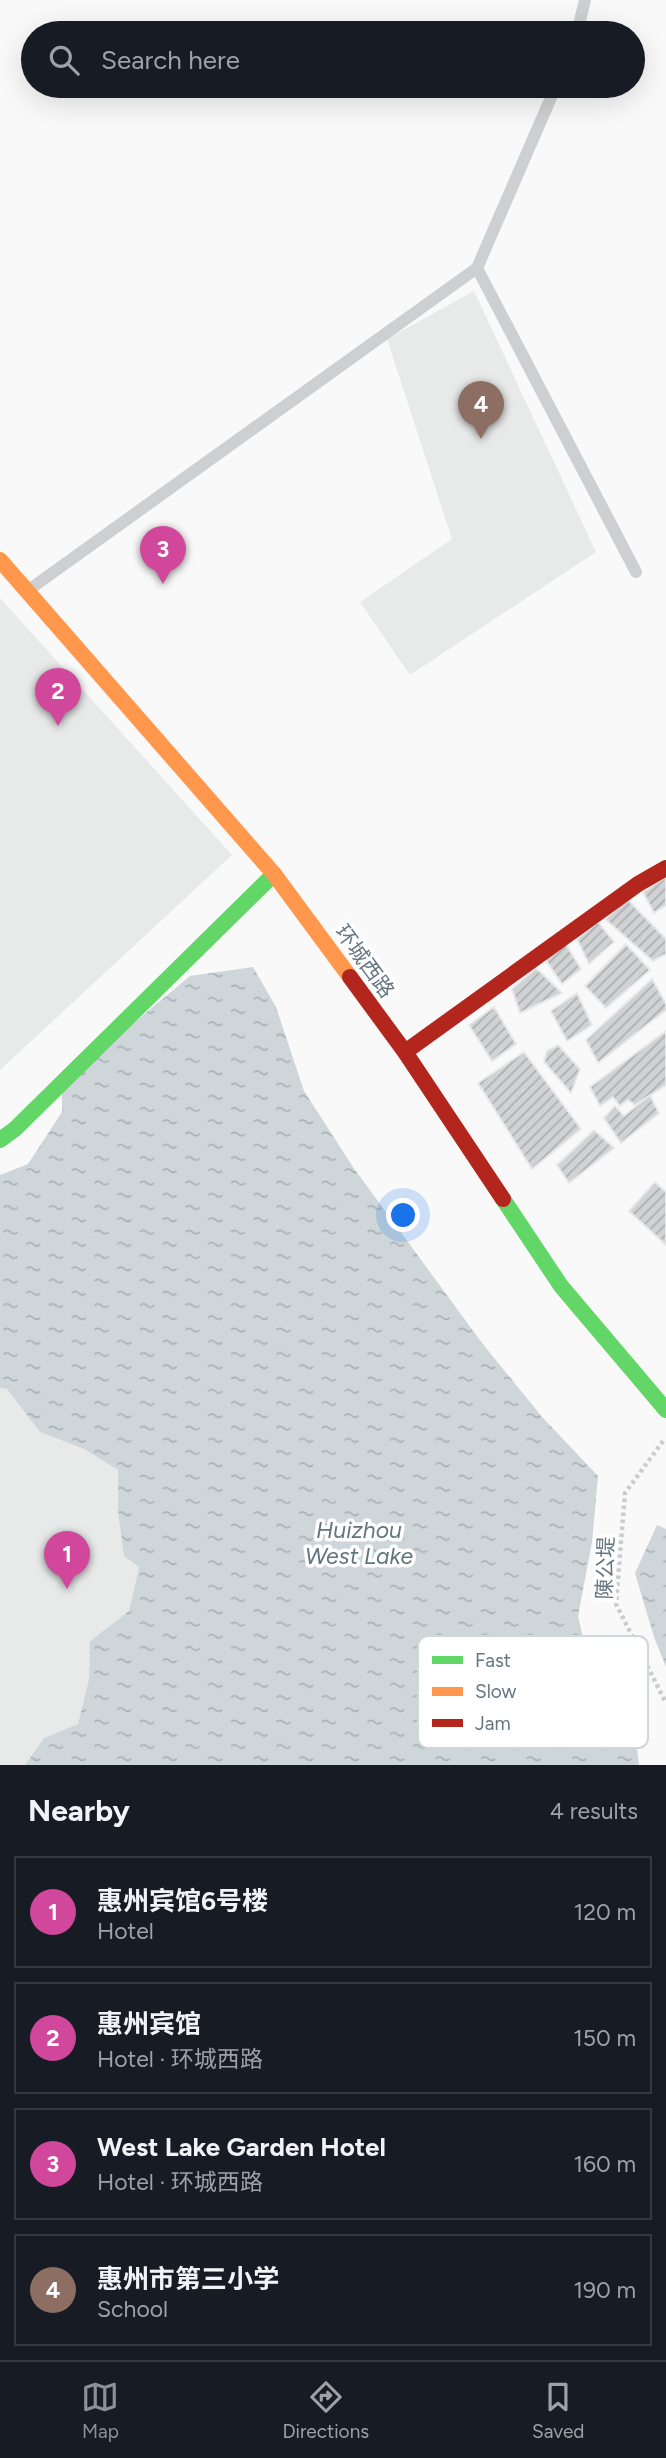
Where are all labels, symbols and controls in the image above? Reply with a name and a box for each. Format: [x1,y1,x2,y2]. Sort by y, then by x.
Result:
search box [21,21,645,98]
icon: search [45,41,83,79]
text: Search here [101,44,240,76]
pin: 4 [458,381,504,439]
pin: 3 [140,526,186,584]
pin: 2 [35,668,81,726]
street label: 环城西路 [330,920,400,1002]
your location [386,1198,420,1232]
water label: Huizhou West Lake [305,1516,413,1570]
pin: 1 [44,1531,90,1589]
street label: 陳公堤 [591,1536,619,1600]
legend [418,1636,648,1748]
text: Fast [475,1649,511,1672]
text: Slow [475,1680,517,1703]
text: Jam [475,1712,511,1735]
text: Nearby [28,1792,130,1829]
text: 4 results [550,1797,638,1825]
text: 惠州宾馆6号楼 [97,1885,268,1917]
text: 1 [48,1898,58,1926]
text: 120 m [574,1898,636,1926]
text: Hotel [97,1917,154,1945]
text: 惠州宾馆 [97,2008,201,2040]
text: 2 [46,2024,60,2052]
text: 150 m [573,2024,636,2052]
text: Hotel · 环城西路 [97,2045,263,2073]
text: West Lake Garden Hotel [97,2131,386,2163]
text: 3 [47,2150,59,2178]
text: 160 m [573,2150,636,2178]
text: Hotel · 环城西路 [97,2168,263,2196]
text: 惠州市第三小学 [97,2263,279,2295]
text: 4 [46,2276,60,2304]
text: 190 m [573,2276,636,2304]
text: School [97,2295,168,2323]
tab: Map [81,2378,119,2443]
tab: Directions [282,2378,369,2443]
tab: Saved [532,2378,584,2443]

